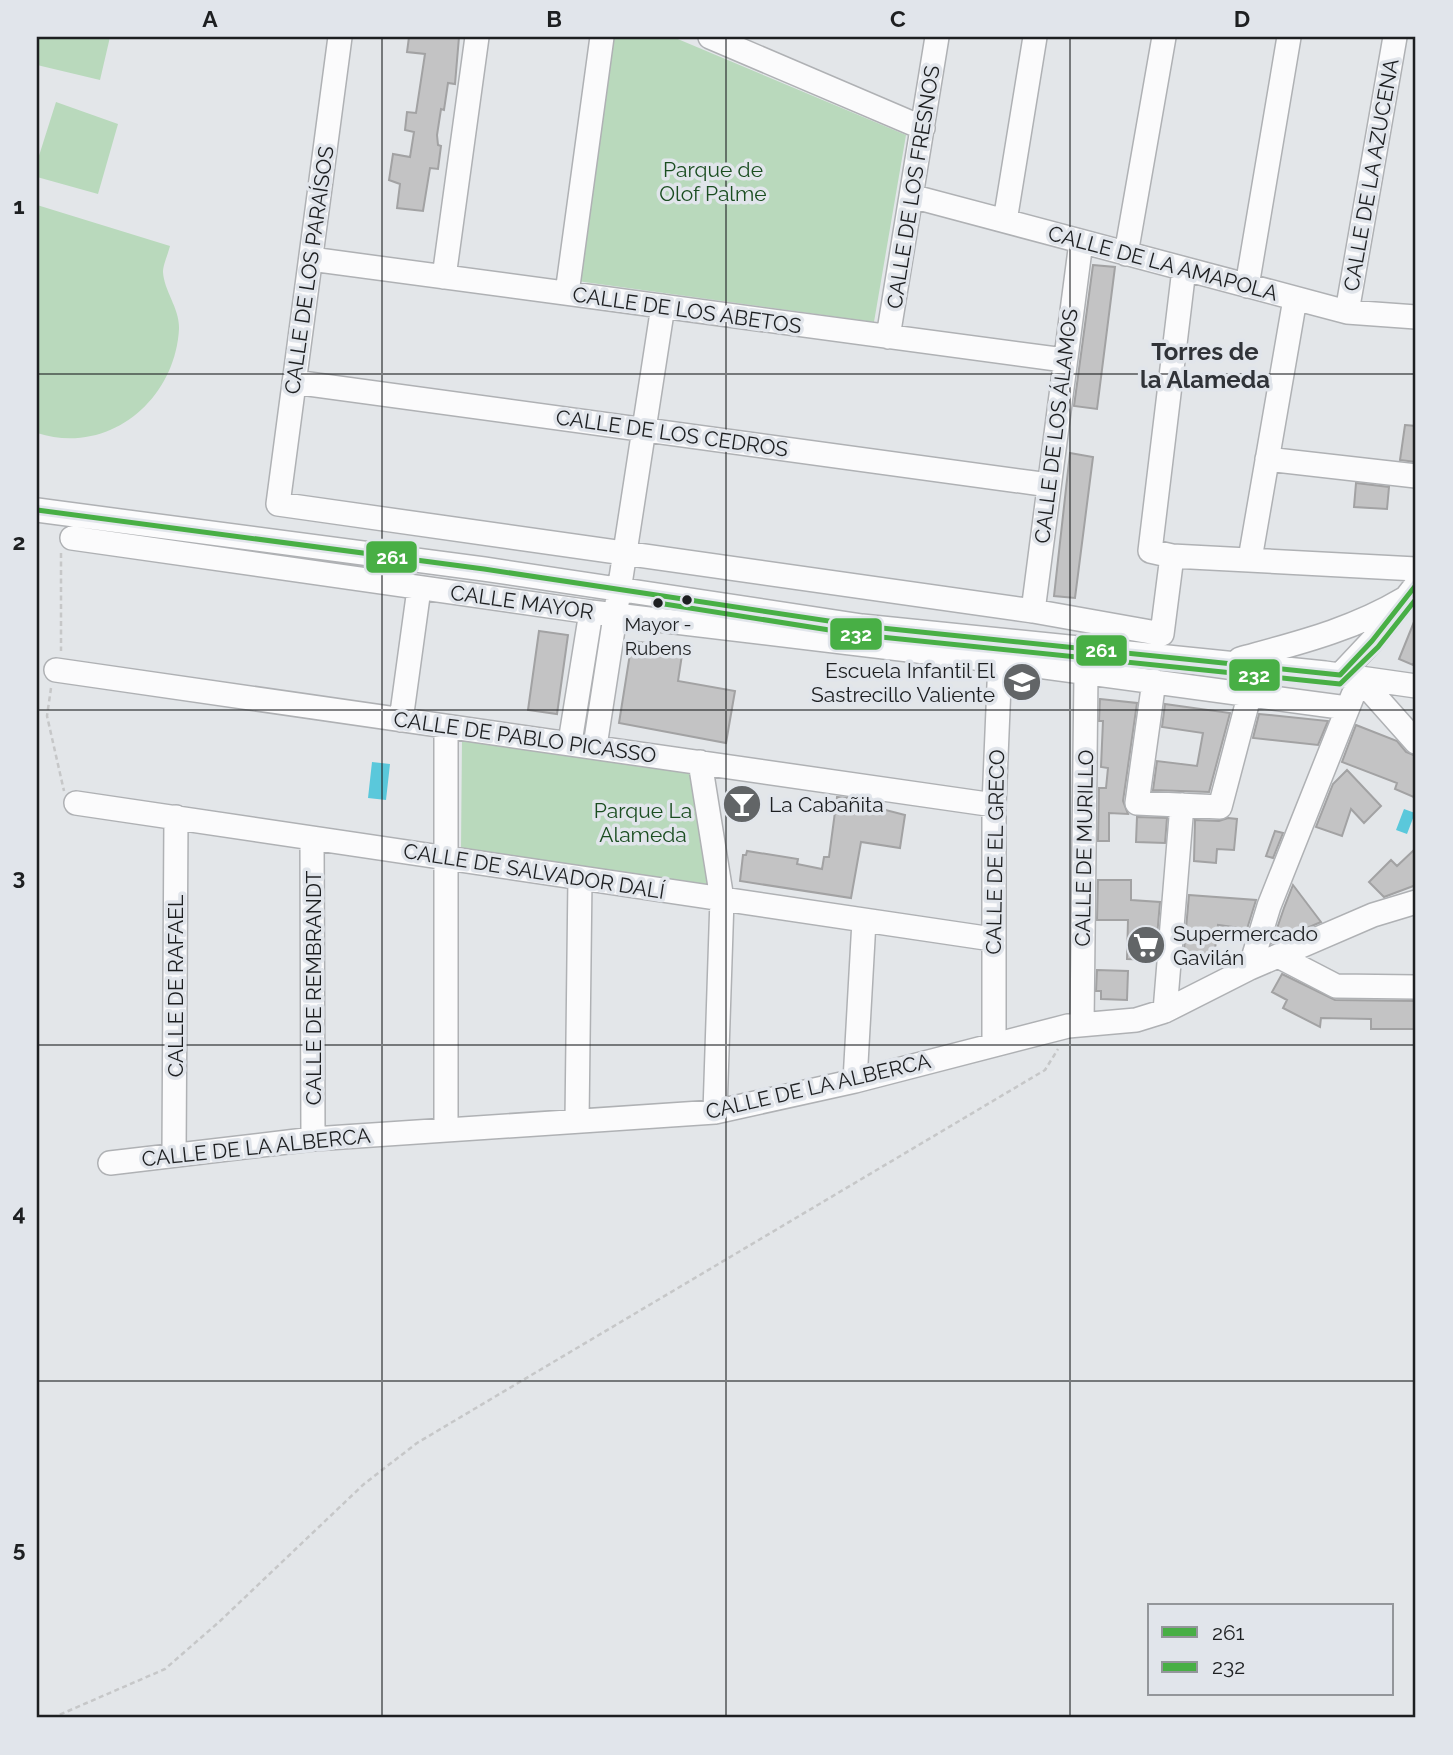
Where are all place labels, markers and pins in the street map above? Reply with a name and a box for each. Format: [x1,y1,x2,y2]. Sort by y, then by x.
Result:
unlabelled marker [680,593,694,607]
marker: Mayor - Rubens [651,596,665,610]
place label: Mayor - Rubens [625,613,691,659]
place label: Escuela Infantil El Sastrecillo Valiente [811,658,995,707]
school or university icon: Escuela Infantil El Sastrecillo Valiente [1001,661,1043,703]
bar icon: La Cabañita [721,783,763,825]
place label: La Cabañita [769,792,884,817]
place label: Supermercado Gavilán [1173,921,1318,970]
supermarket icon: Supermercado Gavilán [1125,924,1167,966]

